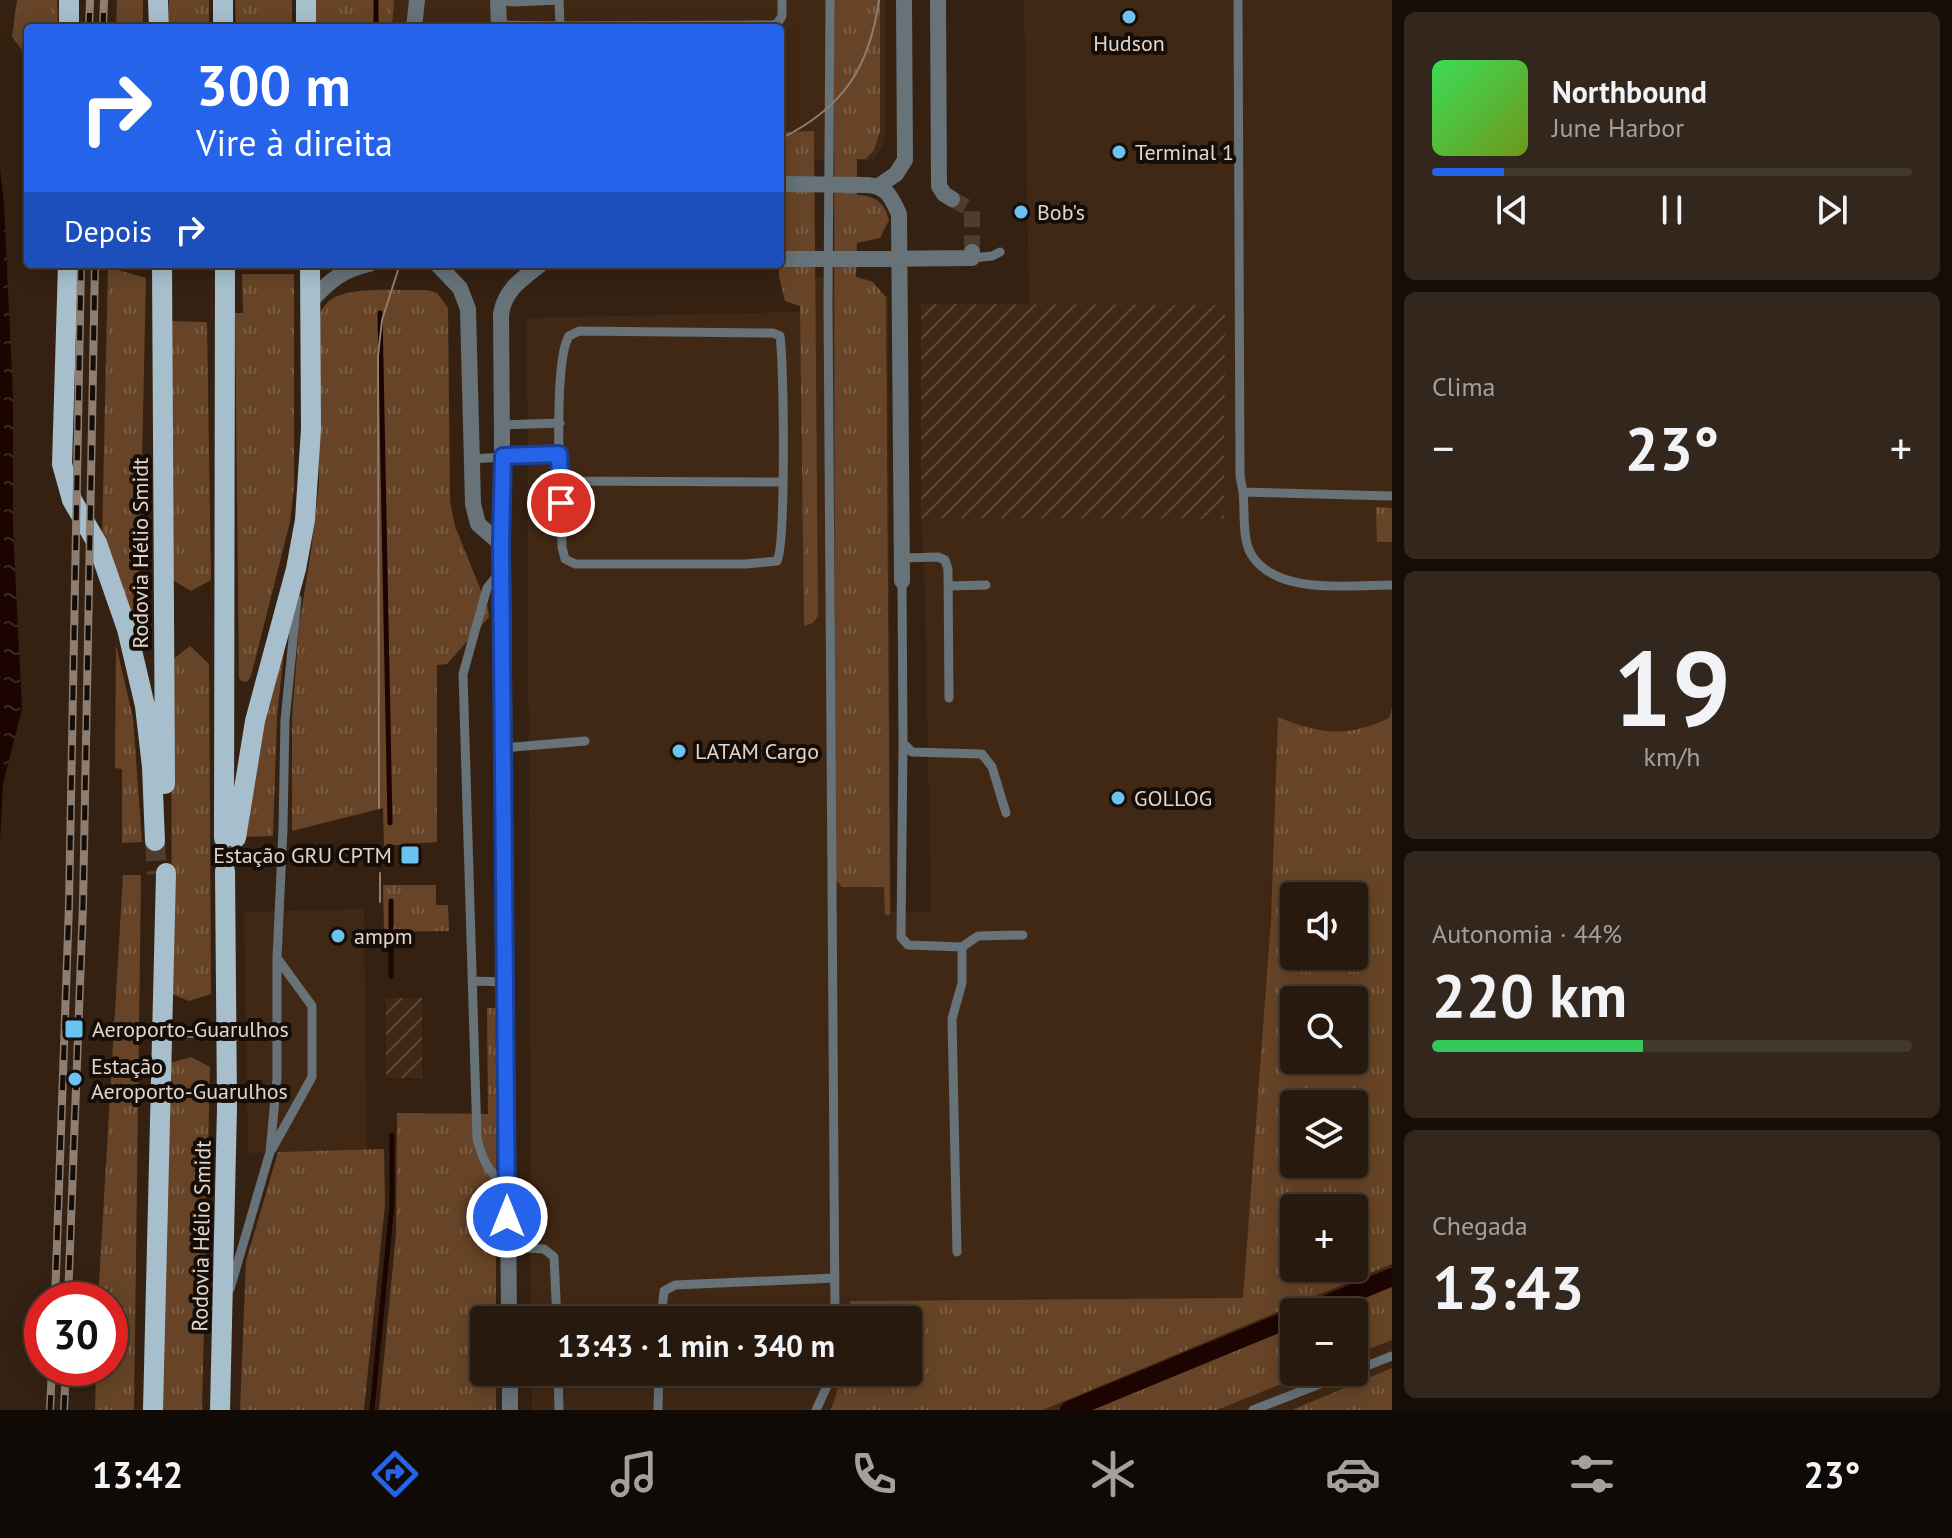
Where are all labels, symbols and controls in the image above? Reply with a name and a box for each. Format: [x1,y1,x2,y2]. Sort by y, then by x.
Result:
marker: Hudson [1120,8,1138,26]
place label: Hudson [1093,29,1165,57]
text: 300 m [196,49,351,121]
icon: right [64,56,168,160]
text: Northbound [1552,72,1707,111]
text: June Harbor [1552,111,1684,144]
text: Vire à direita [196,119,393,166]
place label: Terminal 1 [1135,138,1234,166]
marker: Terminal 1 [1110,143,1128,161]
icon: previous [1490,188,1534,232]
icon: pause [1650,188,1694,232]
icon: next [1810,188,1854,232]
place label: Bob's [1037,198,1085,226]
marker: Bob's [1012,203,1030,221]
icon: right [168,208,212,252]
text: Depois [64,211,152,250]
text: Clima [1432,370,1495,403]
text: 23° [1625,409,1719,487]
text: − [1432,419,1454,476]
text: + [1890,419,1912,476]
street label: Rodovia Hélio Smidt [126,457,154,649]
pin [527,469,595,537]
icon: arrive [539,481,583,525]
text: 19 [1613,620,1731,755]
place label: LATAM Cargo [695,737,819,765]
text: km/h [1644,740,1701,773]
marker: LATAM Cargo [670,742,688,760]
place label: GOLLOG [1134,784,1212,812]
marker: GOLLOG [1109,789,1127,807]
place label: Estação GRU CPTM [213,841,392,869]
marker: Estação GRU CPTM [399,844,421,866]
map controls [1280,882,1368,1386]
button: sound [1280,882,1368,970]
text: Autonomia · 44% [1432,917,1622,950]
place label: ampm [354,922,413,950]
marker: ampm [329,927,347,945]
text: 220 km [1432,956,1627,1034]
button: search [1280,986,1368,1074]
place label: Aeroporto-Guarulhos [92,1015,289,1043]
marker: Aeroporto-Guarulhos [63,1018,85,1040]
place label: Estação Aeroporto-Guarulhos [91,1052,288,1105]
marker: Estação Aeroporto-Guarulhos [66,1070,84,1088]
button: layers [1280,1090,1368,1178]
street label: Rodovia Hélio Smidt [185,1140,217,1332]
position arrow [465,1175,549,1259]
button: + [1280,1194,1368,1282]
text: Chegada [1432,1209,1528,1242]
text: 13:43 [1432,1248,1584,1326]
speed limit sign: 30 [24,1282,128,1386]
button: − [1280,1298,1368,1386]
text: 13:43 · 1 min · 340 m [557,1326,835,1365]
icon: directions [367,1446,423,1502]
icon: music [606,1446,662,1502]
icon: phone [846,1446,902,1502]
icon: climate [1085,1446,1141,1502]
icon: car [1325,1446,1381,1502]
icon: filters [1564,1446,1620,1502]
text: 13:42 [92,1451,183,1498]
text: 23° [1804,1451,1860,1498]

